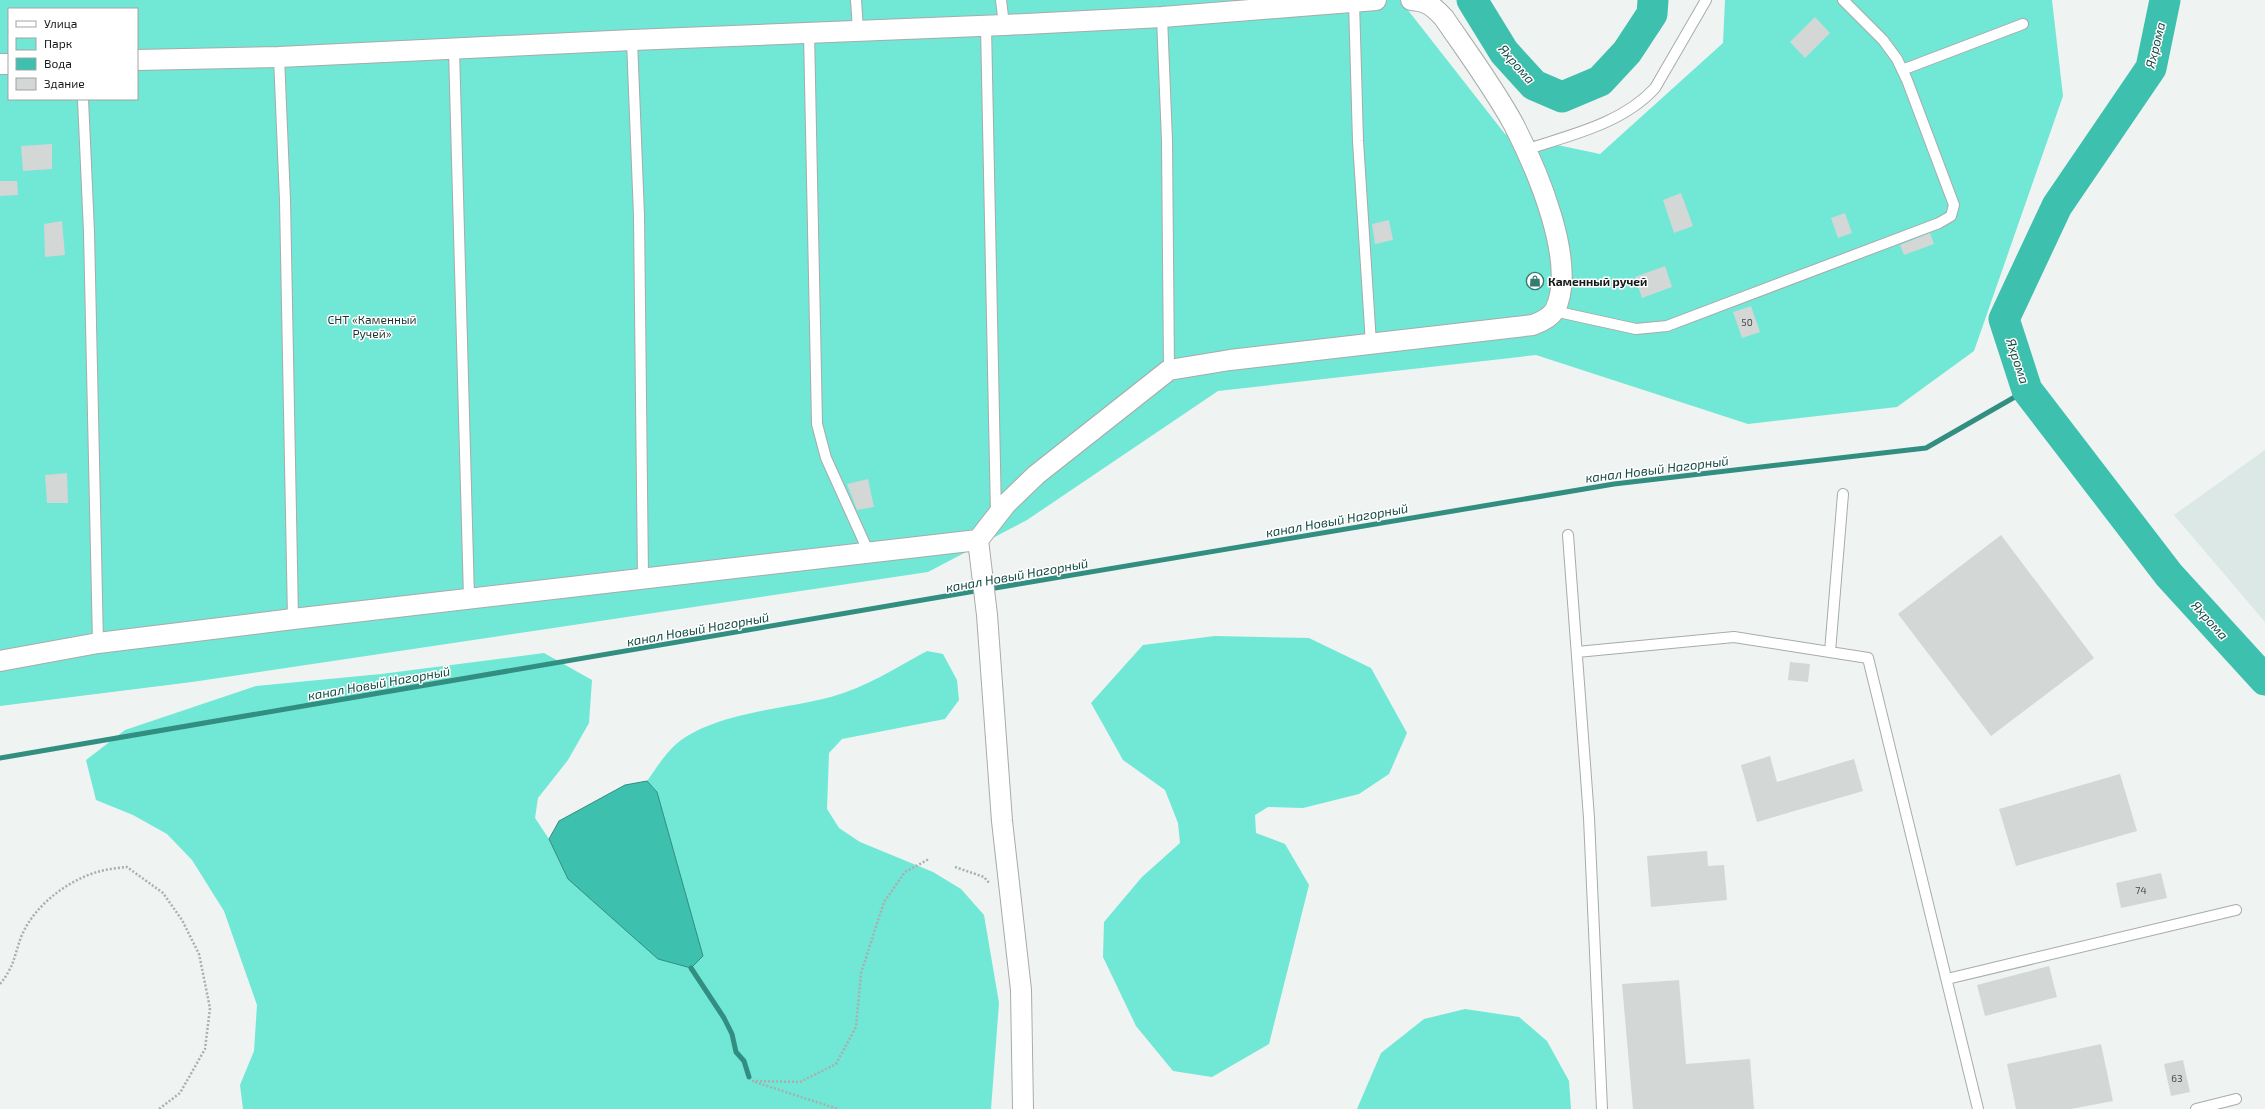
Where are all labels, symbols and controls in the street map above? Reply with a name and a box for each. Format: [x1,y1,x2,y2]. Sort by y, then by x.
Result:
legend [8,8,138,100]
text: Улица [44,16,77,30]
water label: Яхрома [2142,20,2168,70]
text: Парк [44,36,73,50]
water label: Яхрома [1496,41,1538,87]
text: Вода [44,56,72,70]
text: Здание [44,76,85,90]
shop icon: Каменный ручей [1525,271,1545,291]
place label: Каменный ручей [1548,274,1647,288]
park label: СНТ «Каменный Ручей» [327,312,417,341]
house number: 50 [1741,316,1753,328]
water label: Яхрома [2003,336,2033,386]
water label: канал Новый Нагорный [1584,452,1730,486]
water label: канал Новый Нагорный [1265,500,1409,540]
water label: канал Новый Нагорный [945,555,1089,595]
water label: Яхрома [2188,597,2232,643]
water label: канал Новый Нагорный [626,609,770,649]
water label: канал Новый Нагорный [307,663,451,703]
house number: 74 [2135,884,2147,896]
house number: 63 [2171,1072,2183,1084]

